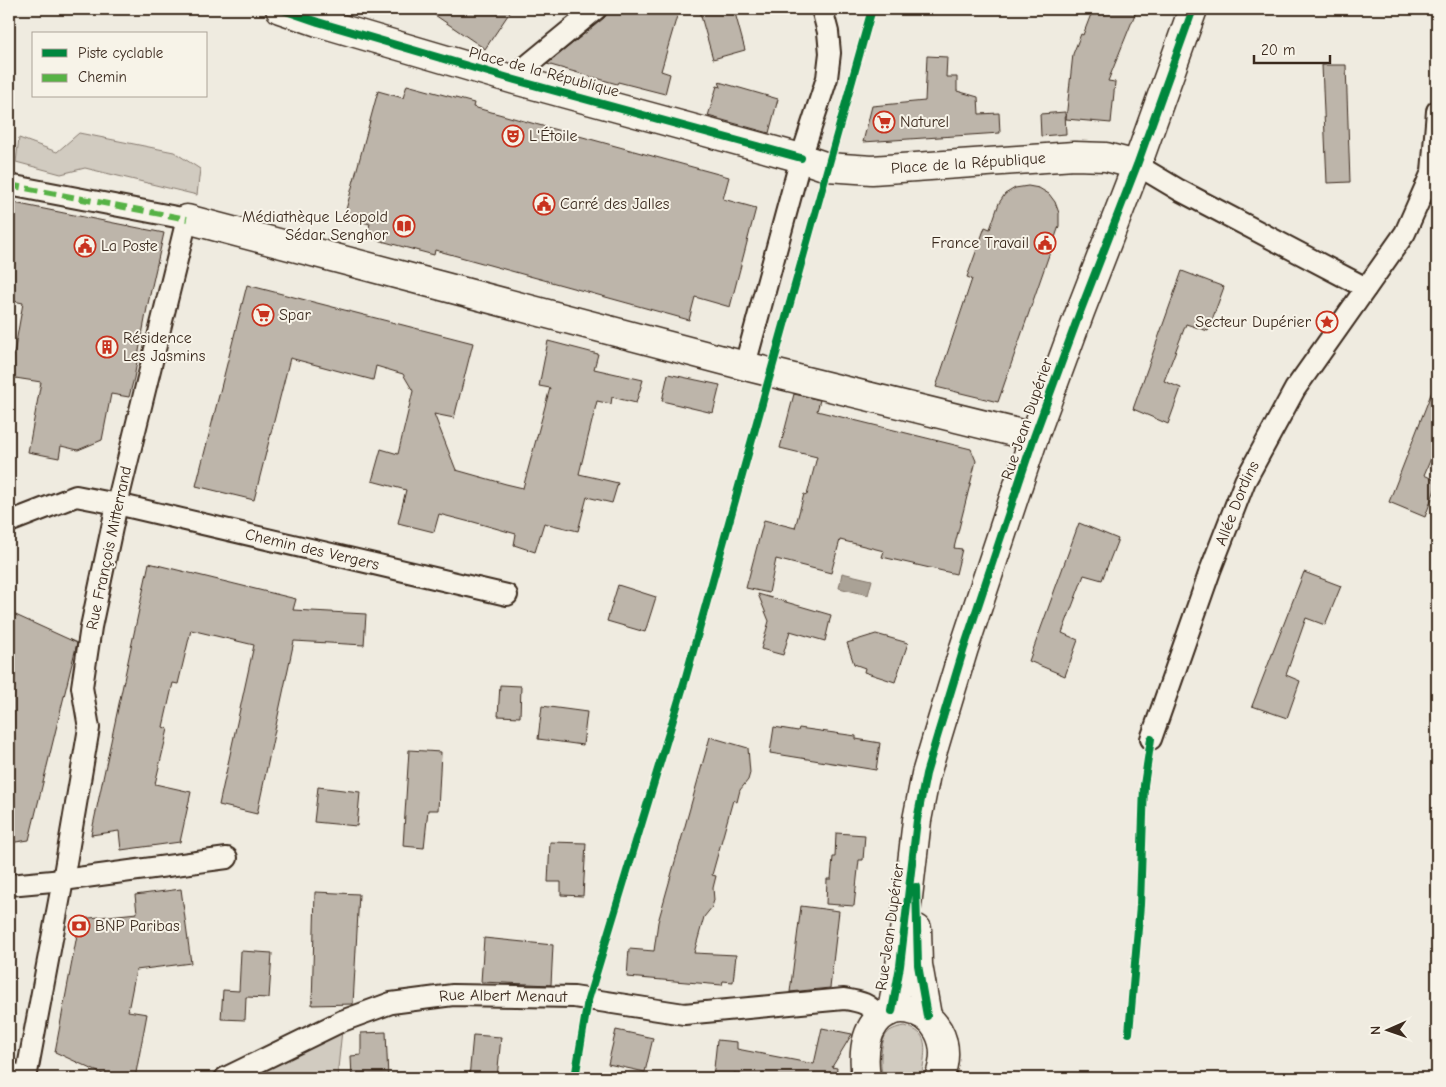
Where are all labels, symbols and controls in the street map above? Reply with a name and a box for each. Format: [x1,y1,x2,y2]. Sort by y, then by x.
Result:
legend [32,32,208,98]
scale bar [1254,32,1330,64]
text: 20 m [1261,41,1295,59]
street label: Place de la République [467,43,621,101]
text: Piste cyclable [78,44,164,62]
text: Chemin [78,68,127,86]
supermarket icon: Naturel [872,110,896,134]
place label: Naturel [900,113,949,131]
theatre icon: L'Étoile [501,124,525,148]
place label: L'Étoile [529,126,578,145]
street label: Place de la République [890,149,1046,178]
public building icon: Carré des Jalles [532,192,556,216]
place label: Carré des Jalles [560,195,670,213]
place label: Médiathèque Léopold Sédar Senghor [242,208,389,244]
library icon: Médiathèque Léopold Sédar Senghor [392,214,416,238]
public building icon: France Travail [1033,231,1057,255]
public building icon: La Poste [73,234,97,258]
place label: France Travail [931,234,1029,252]
place label: La Poste [101,237,158,255]
supermarket icon: Spar [251,303,275,327]
place label: Spar [279,306,312,324]
place icon: Secteur Dupérier [1315,310,1339,334]
place label: Secteur Dupérier [1195,313,1312,331]
place label: Résidence Les Jasmins [123,329,206,365]
building icon: Résidence Les Jasmins [95,335,119,359]
street label: Rue Jean Dupérier [998,355,1057,482]
street label: Allée Dordins [1212,458,1263,548]
street label: Rue François Mitterrand [83,464,135,632]
street label: Chemin des Vergers [243,525,381,574]
street label: Rue Jean Dupérier [872,862,908,992]
bank icon: BNP Paribas [67,914,91,938]
place label: BNP Paribas [95,917,180,935]
street label: Rue Albert Menaut [438,986,568,1006]
north arrow [1364,1004,1414,1054]
text: N [1367,1026,1384,1035]

